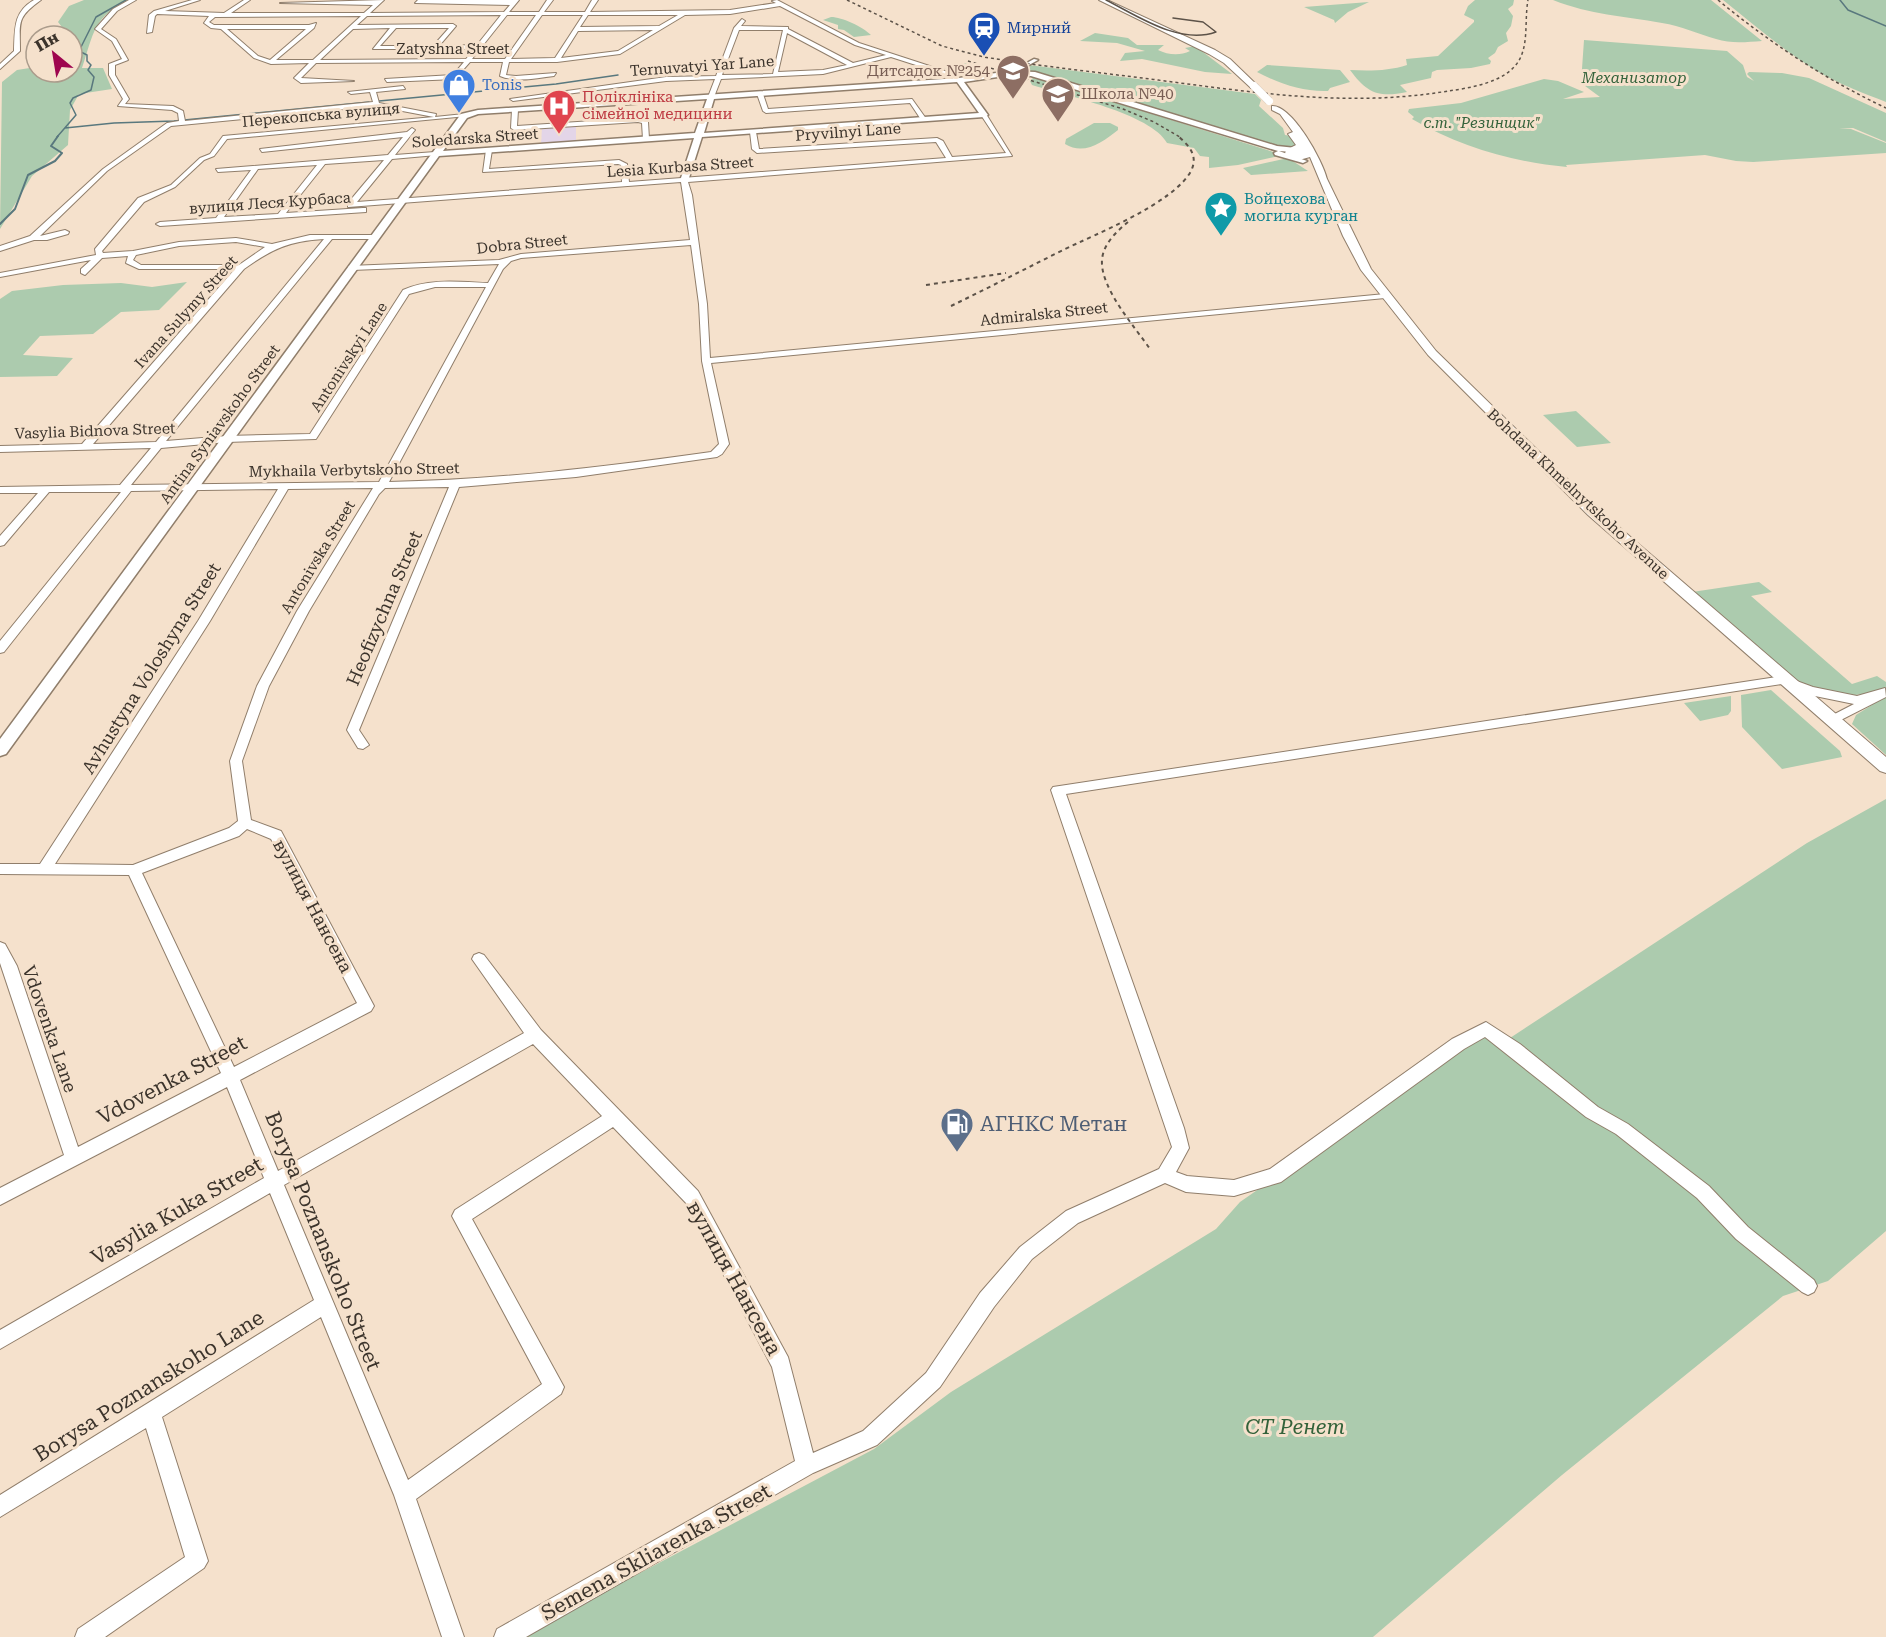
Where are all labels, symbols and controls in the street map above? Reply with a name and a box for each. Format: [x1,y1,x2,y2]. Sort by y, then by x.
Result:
station icon: Мирний [966,10,1002,57]
place label: Мирний [1007,19,1071,37]
north arrow [24,24,84,84]
text: Пн [32,27,62,56]
street label: Zatyshna Street [396,40,510,58]
street label: Ternuvatyi Yar Lane [629,52,775,80]
school or university icon: Дитсадок №254 [995,53,1031,100]
place label: Дитсадок №254 [867,62,991,80]
shop icon: Tonis [441,67,477,114]
park label: Механизатор [1580,69,1687,87]
place label: Tonis [482,76,522,94]
school or university icon: Школа №40 [1040,76,1076,123]
place label: Школа №40 [1081,85,1174,103]
hospital icon: Поліклініка сімейної медицини [541,88,577,135]
place label: Поліклініка сімейної медицини [582,88,733,123]
street label: Перекопська вулиця [241,99,401,131]
park label: с.т. "Резинщик" [1423,114,1541,132]
street label: Pryvilnyi Lane [795,119,901,145]
street label: Soledarska Street [411,125,539,151]
street label: Lesia Kurbasa Street [606,153,754,181]
street label: вулиця Леся Курбаса [189,188,351,218]
place icon: Войцехова могила курган [1203,190,1239,237]
place label: Войцехова могила курган [1244,190,1358,225]
street label: Dobra Street [476,230,569,258]
street label: Ivana Sulymy Street [131,252,241,372]
street label: Admiralska Street [979,298,1109,330]
street label: Antonivskyi Lane [307,299,391,415]
street label: Antina Syniavskoho Street [156,341,284,507]
street label: Bohdana Khmelnytskoho Avenue [1483,405,1673,583]
street label: Vasylia Bidnova Street [14,419,176,443]
street label: Mykhaila Verbytskoho Street [248,459,460,481]
street label: Antonivska Street [277,497,359,617]
street label: Heofizychna Street [342,527,426,688]
street label: Avhustyna Voloshyna Street [77,558,225,777]
street label: вулиця Нансена [269,836,357,976]
street label: Vdovenka Lane [18,963,82,1095]
street label: Vdovenka Street [93,1030,251,1129]
fuel station icon: АГНКС Метан [939,1106,975,1153]
street label: Borysa Poznanskoho Street [260,1108,386,1374]
place label: АГНКС Метан [980,1112,1127,1136]
street label: Vasylia Kuka Street [87,1152,267,1270]
street label: вулиця Нансена [682,1197,787,1360]
street label: Borysa Poznanskoho Lane [30,1305,268,1467]
park label: СТ Ренет [1245,1415,1345,1439]
street label: Semena Skliarenka Street [537,1479,775,1625]

